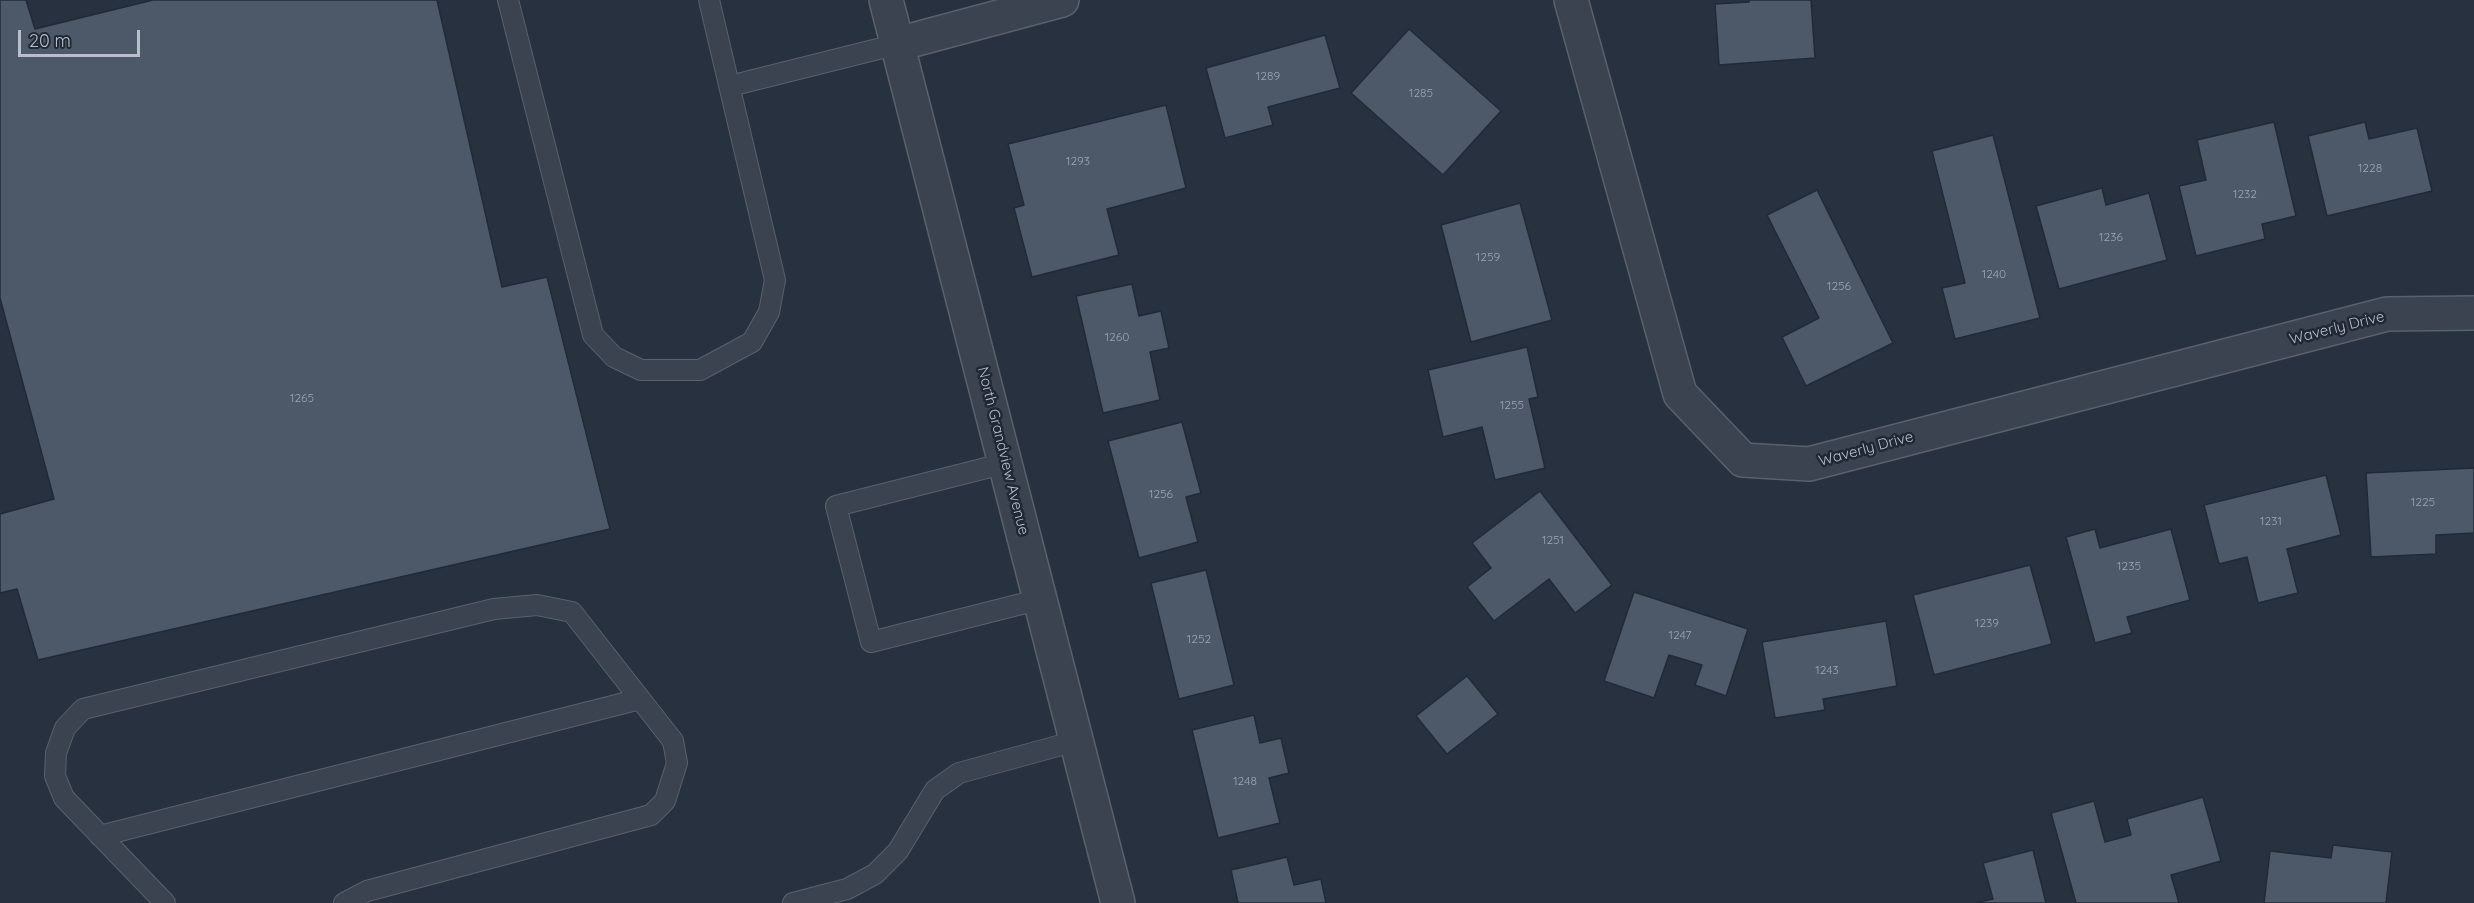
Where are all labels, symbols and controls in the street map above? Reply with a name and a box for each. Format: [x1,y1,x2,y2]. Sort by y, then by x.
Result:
scale bar [21,18,142,56]
text: 20 m [29,29,71,52]
house number: 1289 [1256,69,1280,83]
house number: 1285 [1409,86,1433,100]
house number: 1293 [1066,154,1090,168]
house number: 1228 [2358,161,2382,175]
house number: 1232 [2233,187,2257,201]
house number: 1236 [2099,230,2123,244]
house number: 1259 [1476,250,1500,264]
house number: 1240 [1982,267,2006,281]
house number: 1256 [1827,279,1851,293]
street label: Waverly Drive [2288,307,2386,349]
house number: 1260 [1105,330,1129,344]
street label: North Grandview Avenue [973,365,1033,537]
house number: 1265 [290,391,314,405]
house number: 1255 [1500,398,1524,412]
street label: Waverly Drive [1817,428,1915,470]
house number: 1256 [1149,487,1173,501]
house number: 1225 [2411,495,2435,509]
house number: 1231 [2260,514,2282,528]
house number: 1251 [1542,533,1564,547]
house number: 1235 [2117,559,2141,573]
house number: 1239 [1975,616,1999,630]
house number: 1247 [1668,628,1692,642]
house number: 1252 [1187,632,1211,646]
house number: 1243 [1815,663,1839,677]
house number: 1248 [1233,774,1257,788]

